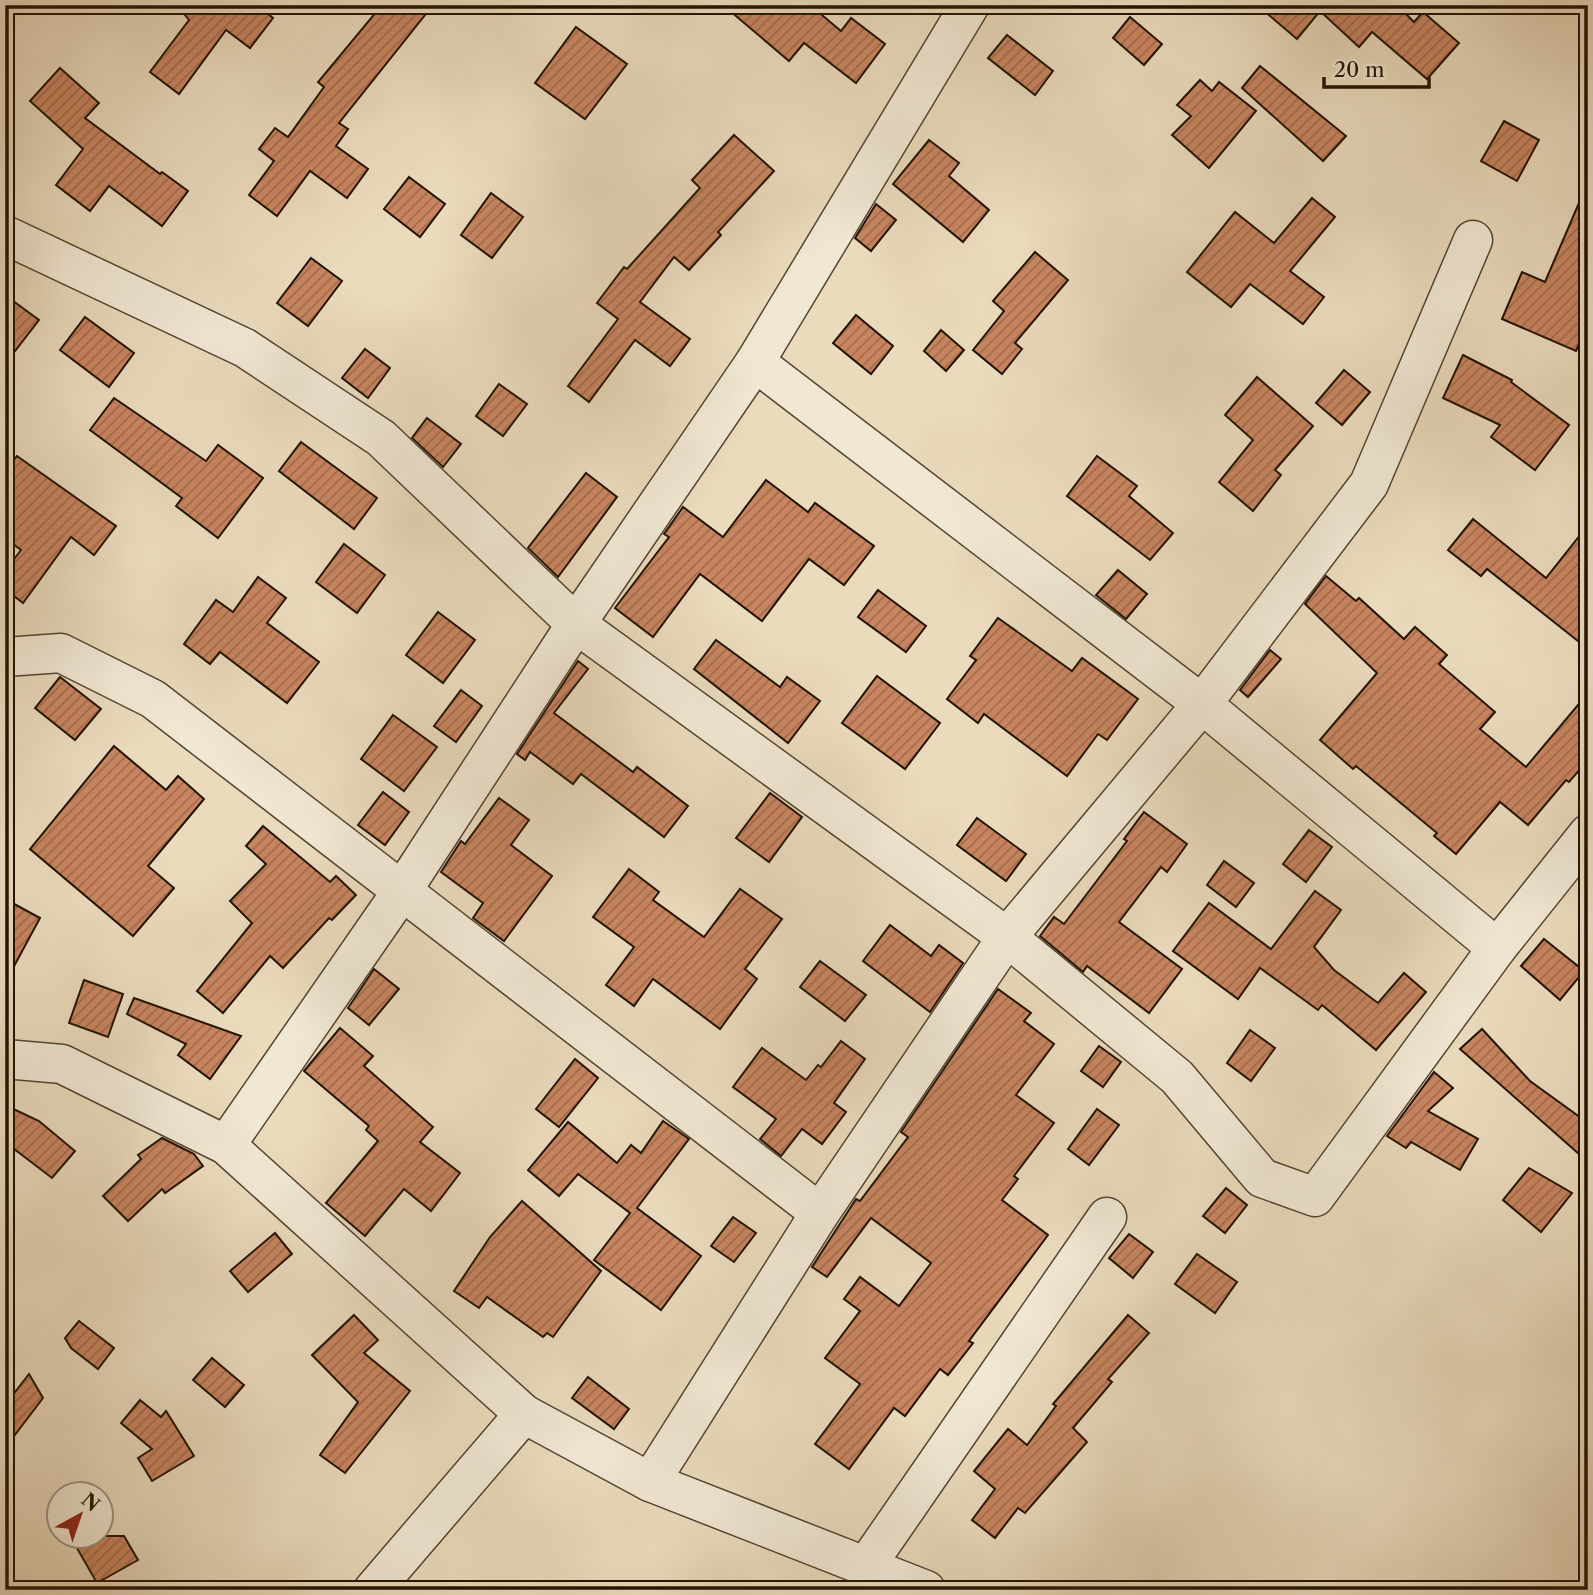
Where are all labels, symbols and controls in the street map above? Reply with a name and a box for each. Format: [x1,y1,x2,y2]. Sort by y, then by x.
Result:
scale bar [1324,46,1428,90]
text: 20 m [1334,57,1385,82]
north arrow [46,1480,116,1550]
text: N [77,1488,104,1516]

